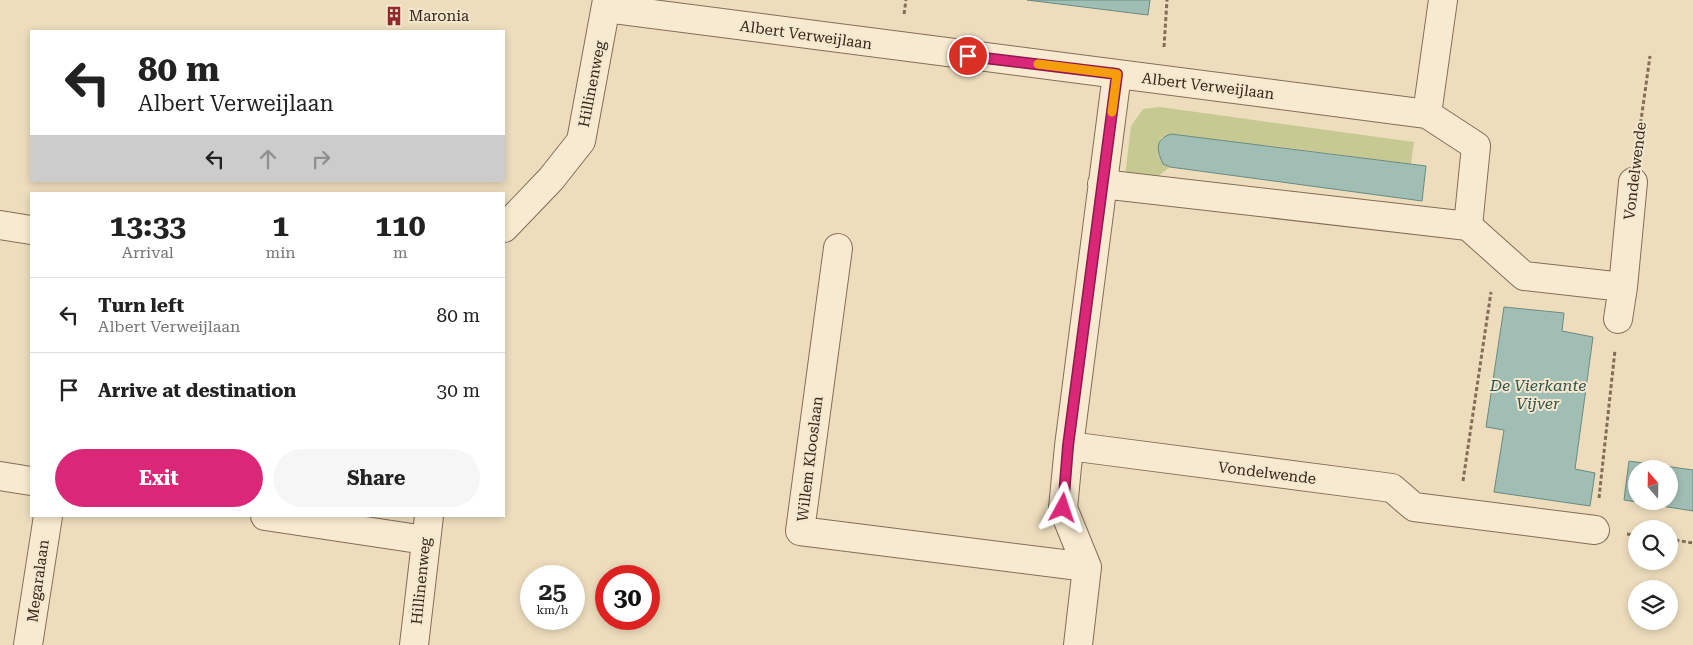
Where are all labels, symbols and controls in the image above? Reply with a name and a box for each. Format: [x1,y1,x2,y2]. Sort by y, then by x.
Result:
building icon: Maronia [383,5,405,27]
place label: Maronia [409,7,469,25]
street label: Albert Verweijlaan [739,17,874,53]
pin [947,35,989,77]
street label: Hillinenweg [575,39,609,129]
icon: arrive [954,42,982,70]
text: 80 m [138,49,220,90]
icon: left [55,50,120,115]
street label: Albert Verweijlaan [1141,69,1276,103]
text: Albert Verweijlaan [138,91,334,116]
street label: Vondelwende [1620,121,1650,221]
icon: left [201,145,229,173]
icon: ahead [254,145,282,173]
icon: right [307,145,335,173]
text: 13:33 [109,208,186,243]
text: 1 [272,208,289,243]
text: 110 [375,208,425,243]
text: Arrival [122,243,174,262]
text: min [266,243,296,262]
text: m [393,243,408,262]
text: Turn left [98,294,184,317]
icon: left [55,301,83,329]
text: 80 m [437,304,480,327]
text: Albert Verweijlaan [98,317,240,336]
icon: arrive [55,376,83,404]
water label: De Vierkante Vijver [1489,376,1586,413]
text: Arrive at destination [98,379,296,402]
text: 30 m [437,379,480,402]
street label: Willem Klooslaan [793,395,827,523]
button: Exit [55,449,263,507]
button: Share [273,449,480,507]
street label: Vondelwende [1217,458,1317,488]
north arrow [1628,460,1678,510]
map controls [1628,460,1678,630]
position arrow [1036,481,1088,533]
button: search [1628,520,1678,570]
street label: Hillinenweg [407,536,435,625]
street label: Megaralaan [23,538,53,623]
speed limit sign: 30 [595,565,660,630]
text: 25 [538,577,567,606]
button: layers [1628,580,1678,630]
text: km/h [536,603,569,617]

